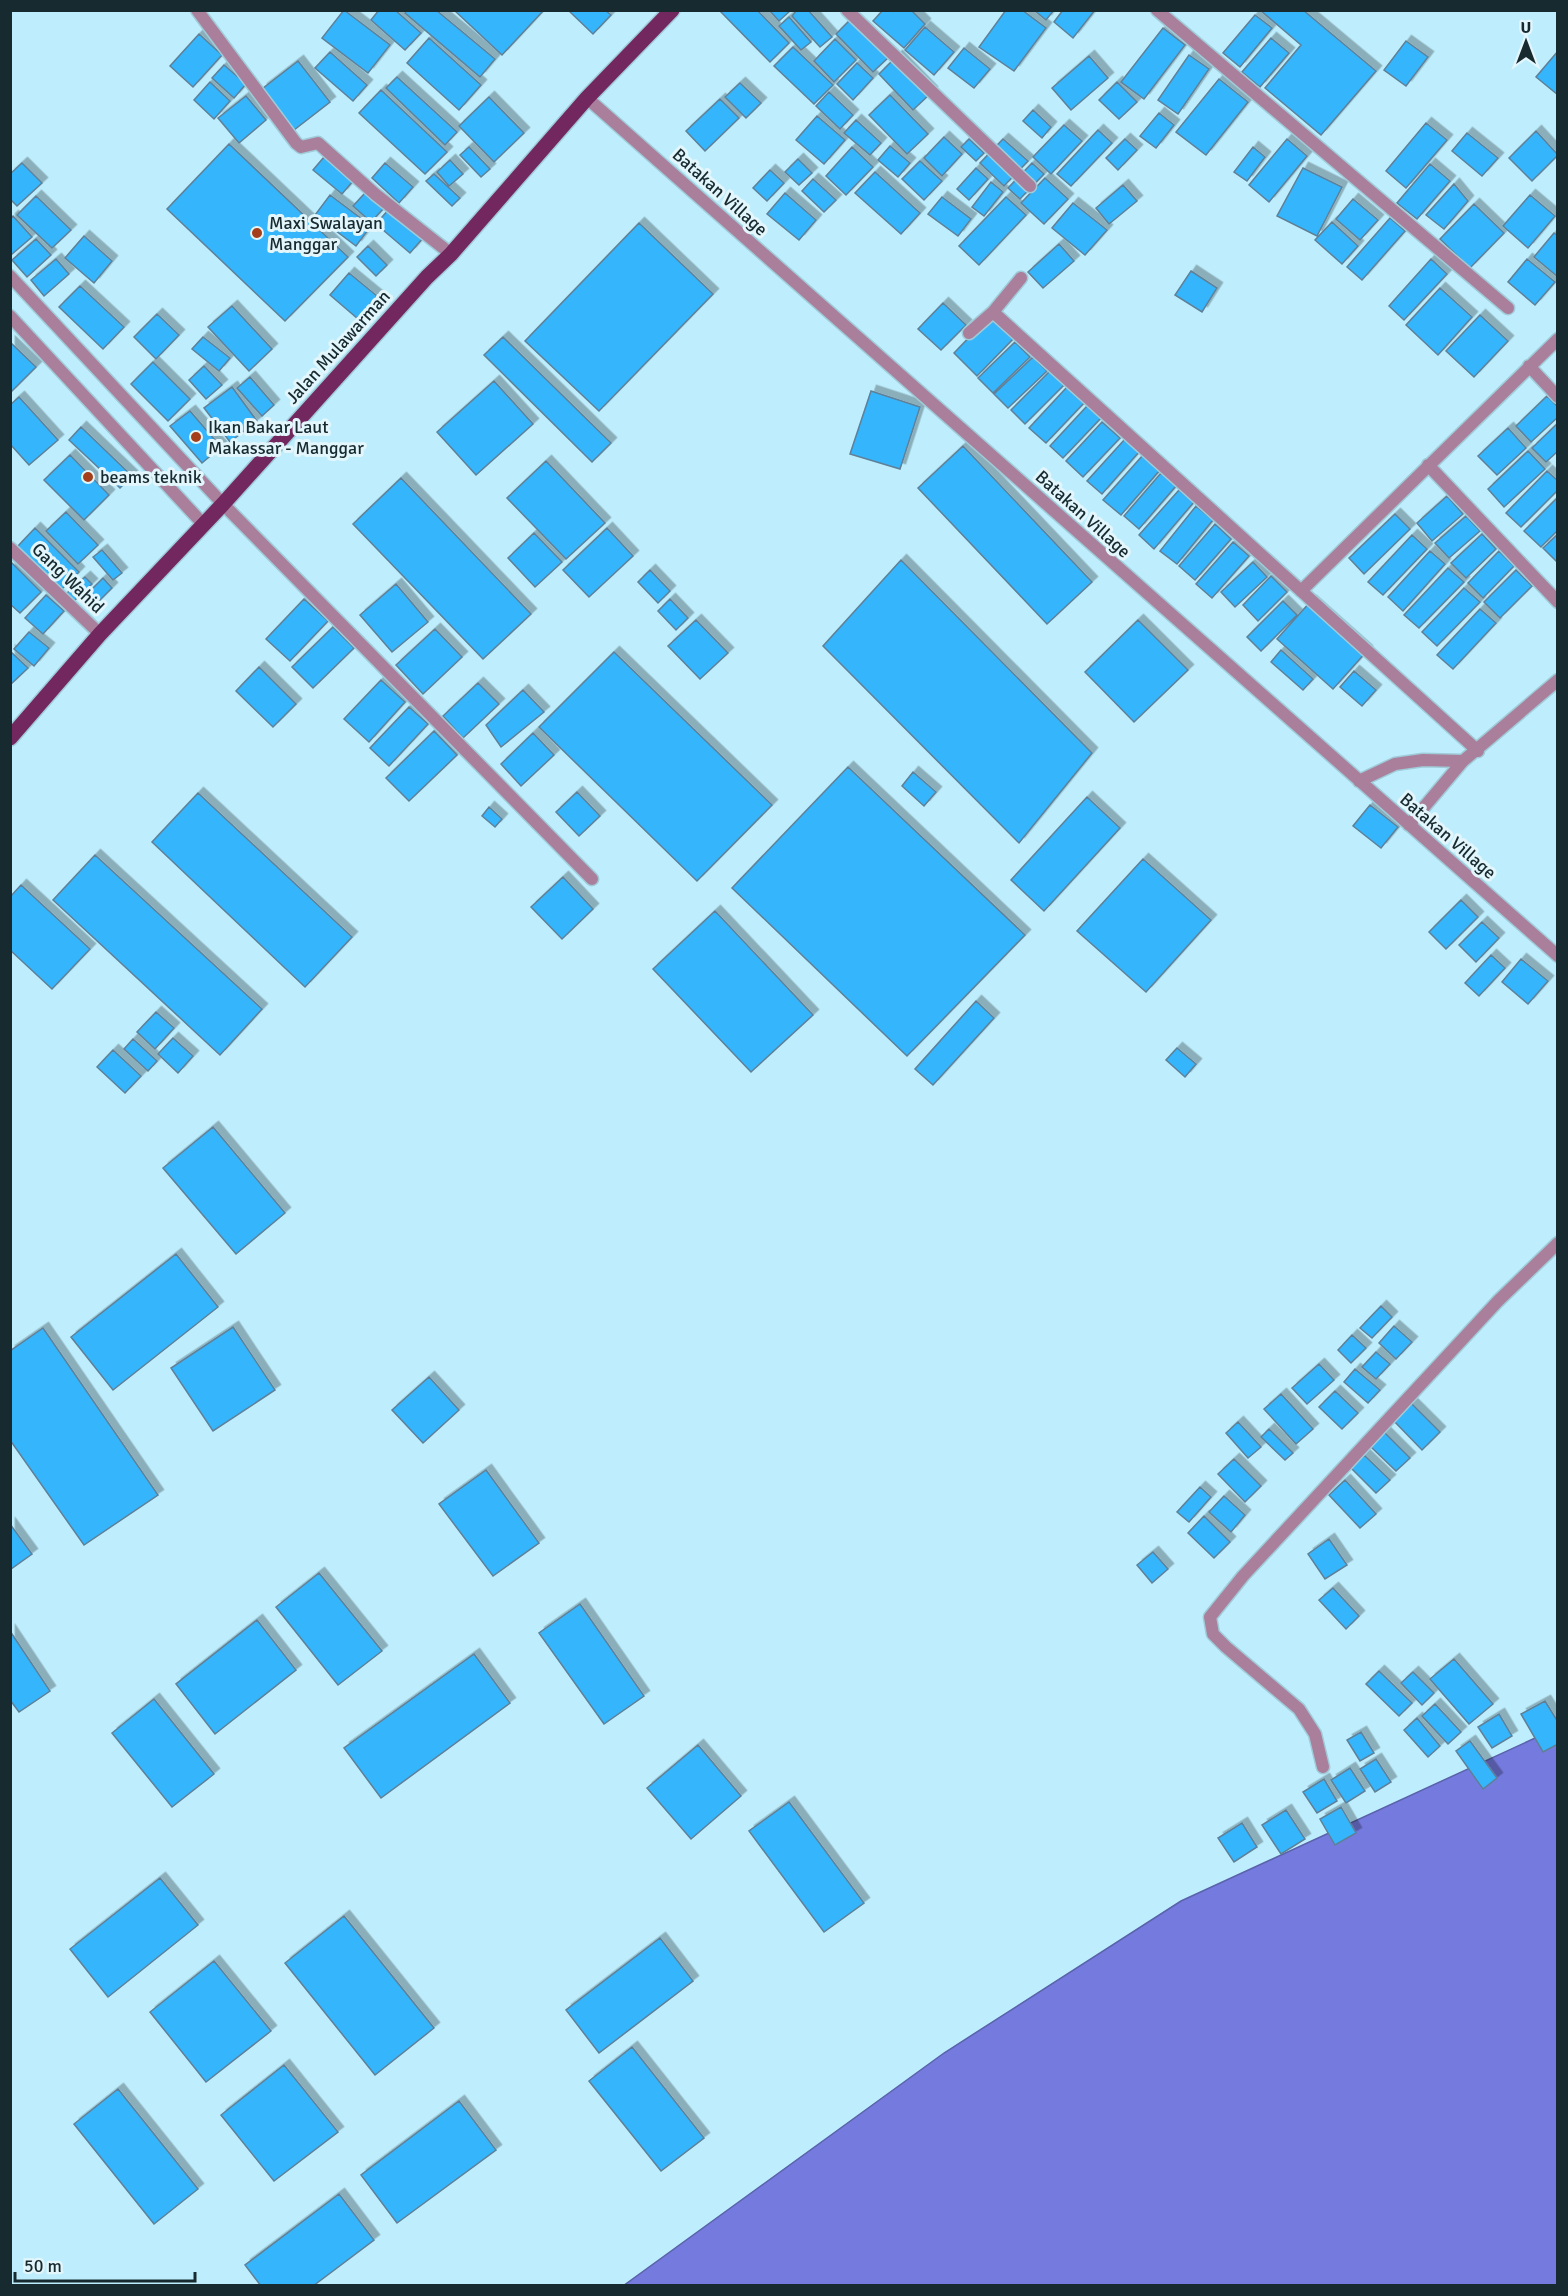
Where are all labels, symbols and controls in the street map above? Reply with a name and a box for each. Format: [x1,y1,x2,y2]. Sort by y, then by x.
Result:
north arrow [1496,12,1556,72]
text: U [1521,18,1531,38]
street label: Batakan Village [668,144,772,240]
place label: Maxi Swalayan Manggar [269,212,383,255]
marker: Maxi Swalayan Manggar [250,226,264,240]
street label: Jalan Mulawarman [281,286,395,408]
place label: Ikan Bakar Laut Makassar - Manggar [208,416,364,459]
marker: Ikan Bakar Laut Makassar - Manggar [189,430,203,444]
place label: beams teknik [100,466,202,488]
street label: Batakan Village [1031,466,1135,562]
marker: beams teknik [81,470,95,484]
street label: Gang Wahid [27,538,109,618]
street label: Batakan Village [1395,788,1501,884]
scale bar [15,2245,195,2283]
text: 50 m [24,2255,62,2277]

